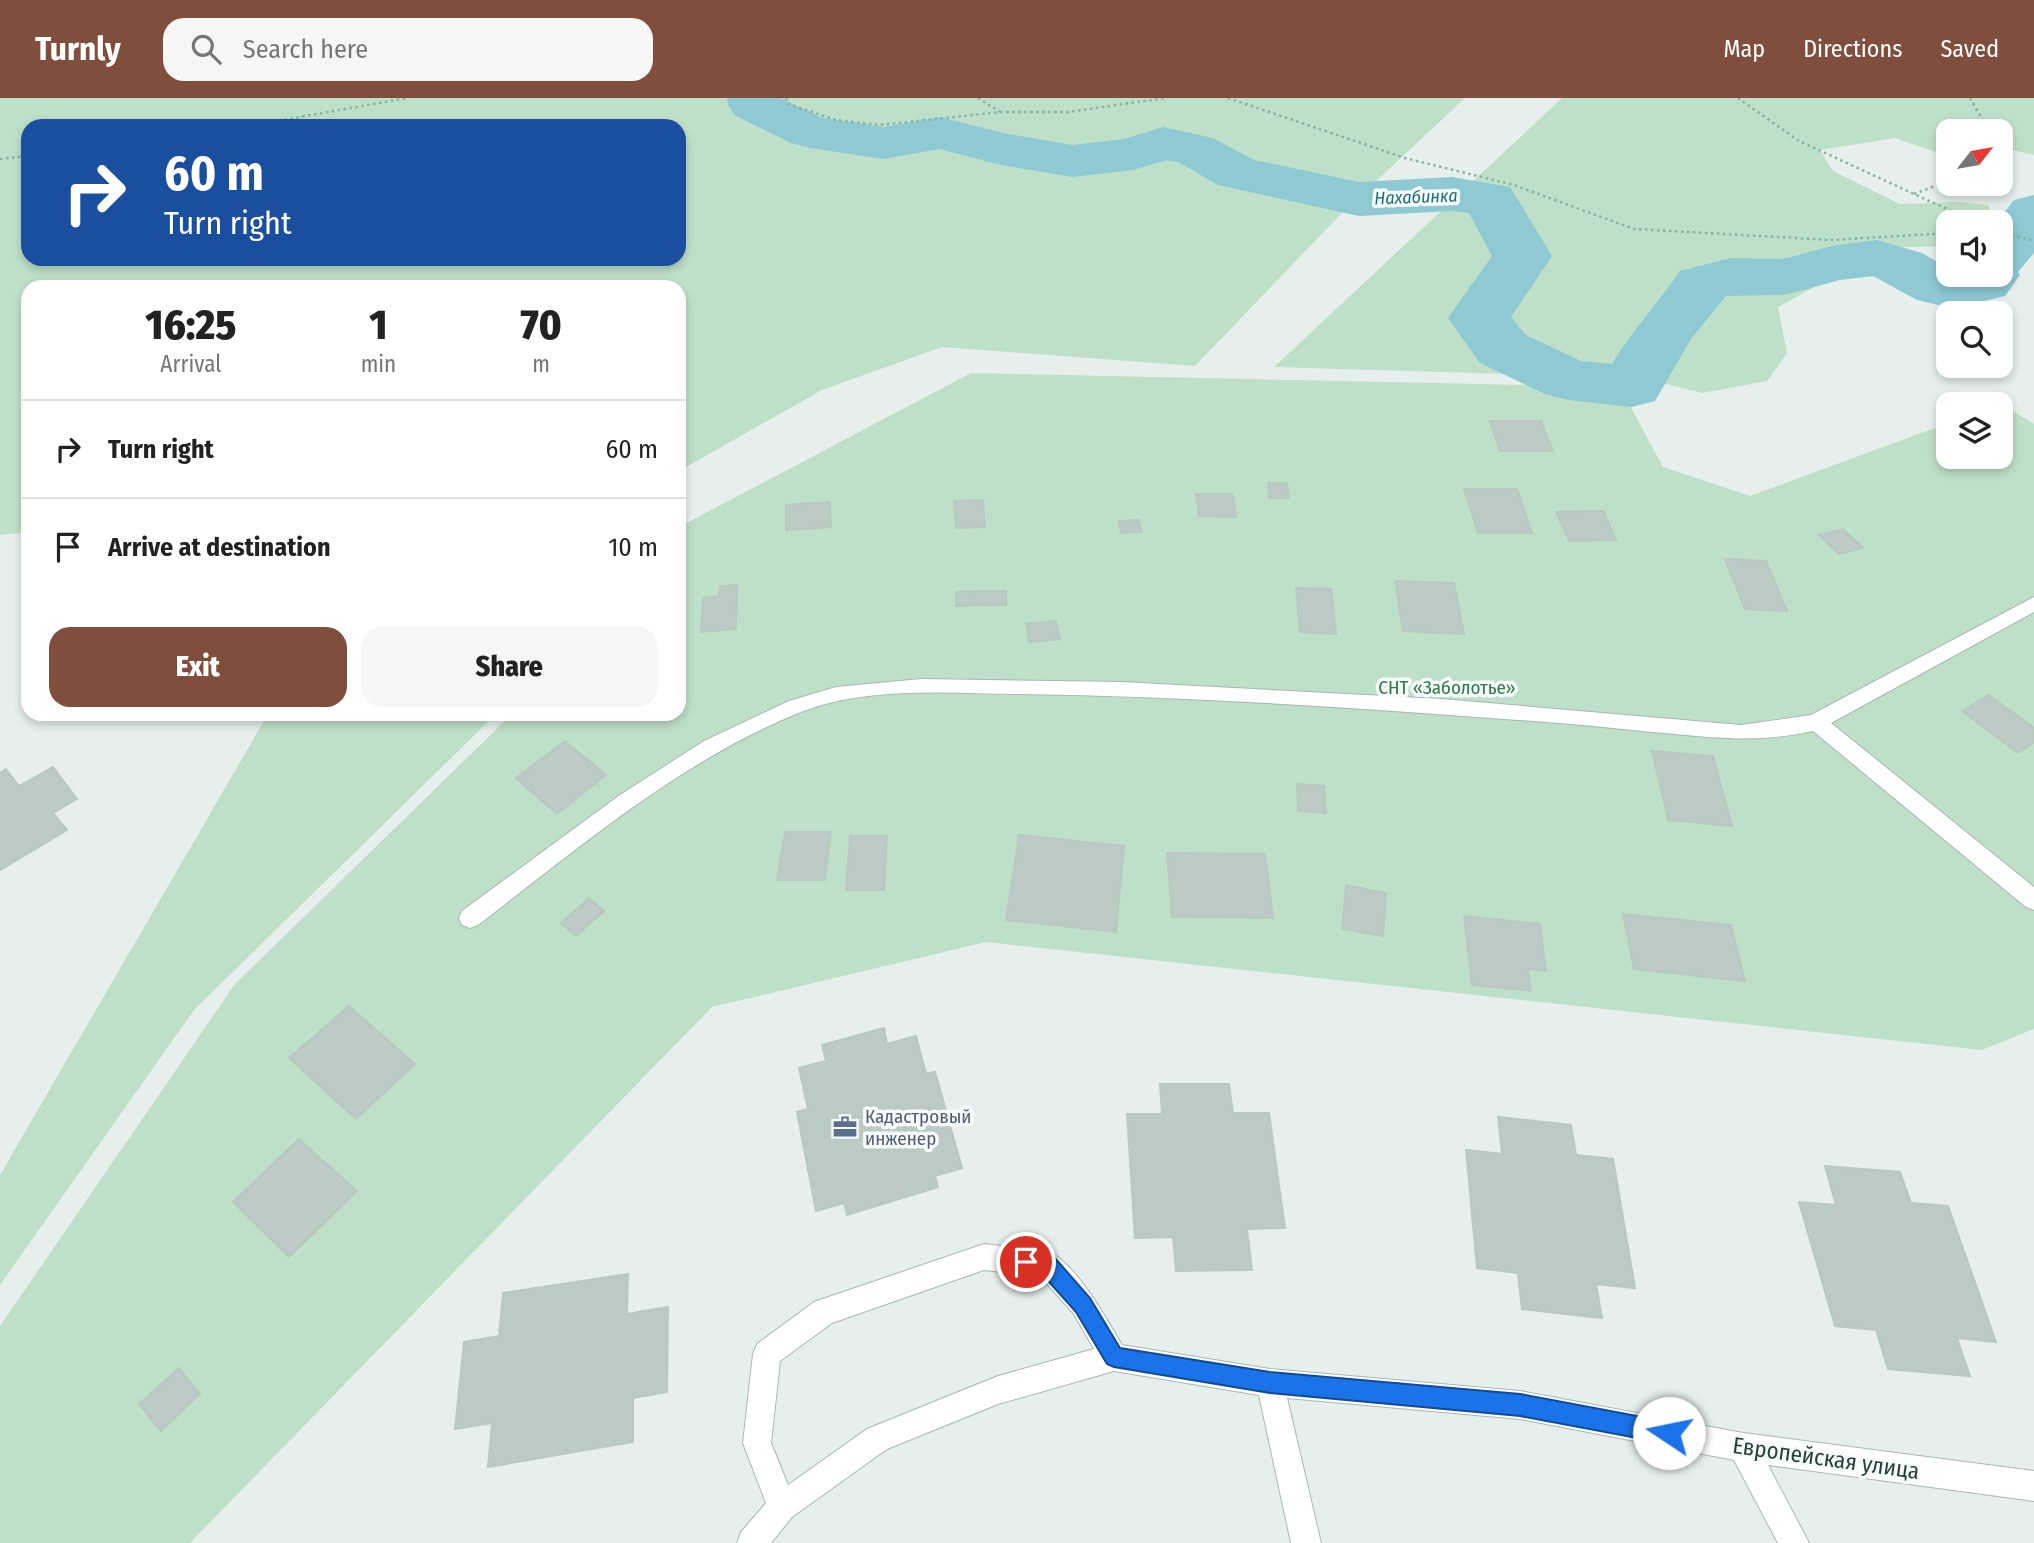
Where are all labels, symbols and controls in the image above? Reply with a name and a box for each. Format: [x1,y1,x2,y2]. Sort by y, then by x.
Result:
search box [163,18,653,81]
text: Turnly [35,29,121,69]
icon: search [187,30,225,68]
text: Search here [243,34,368,65]
text: Map [1724,35,1765,63]
text: Directions [1803,35,1902,63]
text: Saved [1940,35,1999,63]
north arrow [1936,119,2012,196]
map controls [1936,119,2013,469]
text: 60 m [164,144,264,203]
icon: right [49,147,140,238]
water label: Нахабинка [1374,185,1458,209]
text: Turn right [164,204,291,242]
button: sound [1936,210,2013,287]
text: 16:25 [145,300,236,350]
text: 1 [369,300,388,350]
text: 70 [521,300,562,350]
button: search [1936,301,2013,378]
text: Arrival [160,350,221,378]
text: min [361,350,396,378]
text: m [532,350,550,378]
button: layers [1936,392,2013,469]
icon: right [49,430,87,468]
text: Turn right [108,434,214,465]
text: 60 m [605,434,658,465]
icon: arrive [49,528,87,566]
text: Arrive at destination [108,532,331,563]
text: 10 m [608,532,658,563]
button: Exit [49,627,347,707]
button: Share [361,627,658,707]
park label: СНТ «Заболотье» [1378,676,1516,699]
place label: Кадастровый инженер [865,1105,972,1150]
office icon: Кадастровый инженер [831,1113,859,1141]
pin [996,1232,1056,1292]
icon: arrive [1007,1243,1045,1281]
position arrow [1632,1396,1706,1470]
street label: Европейская улица [1731,1431,1921,1485]

